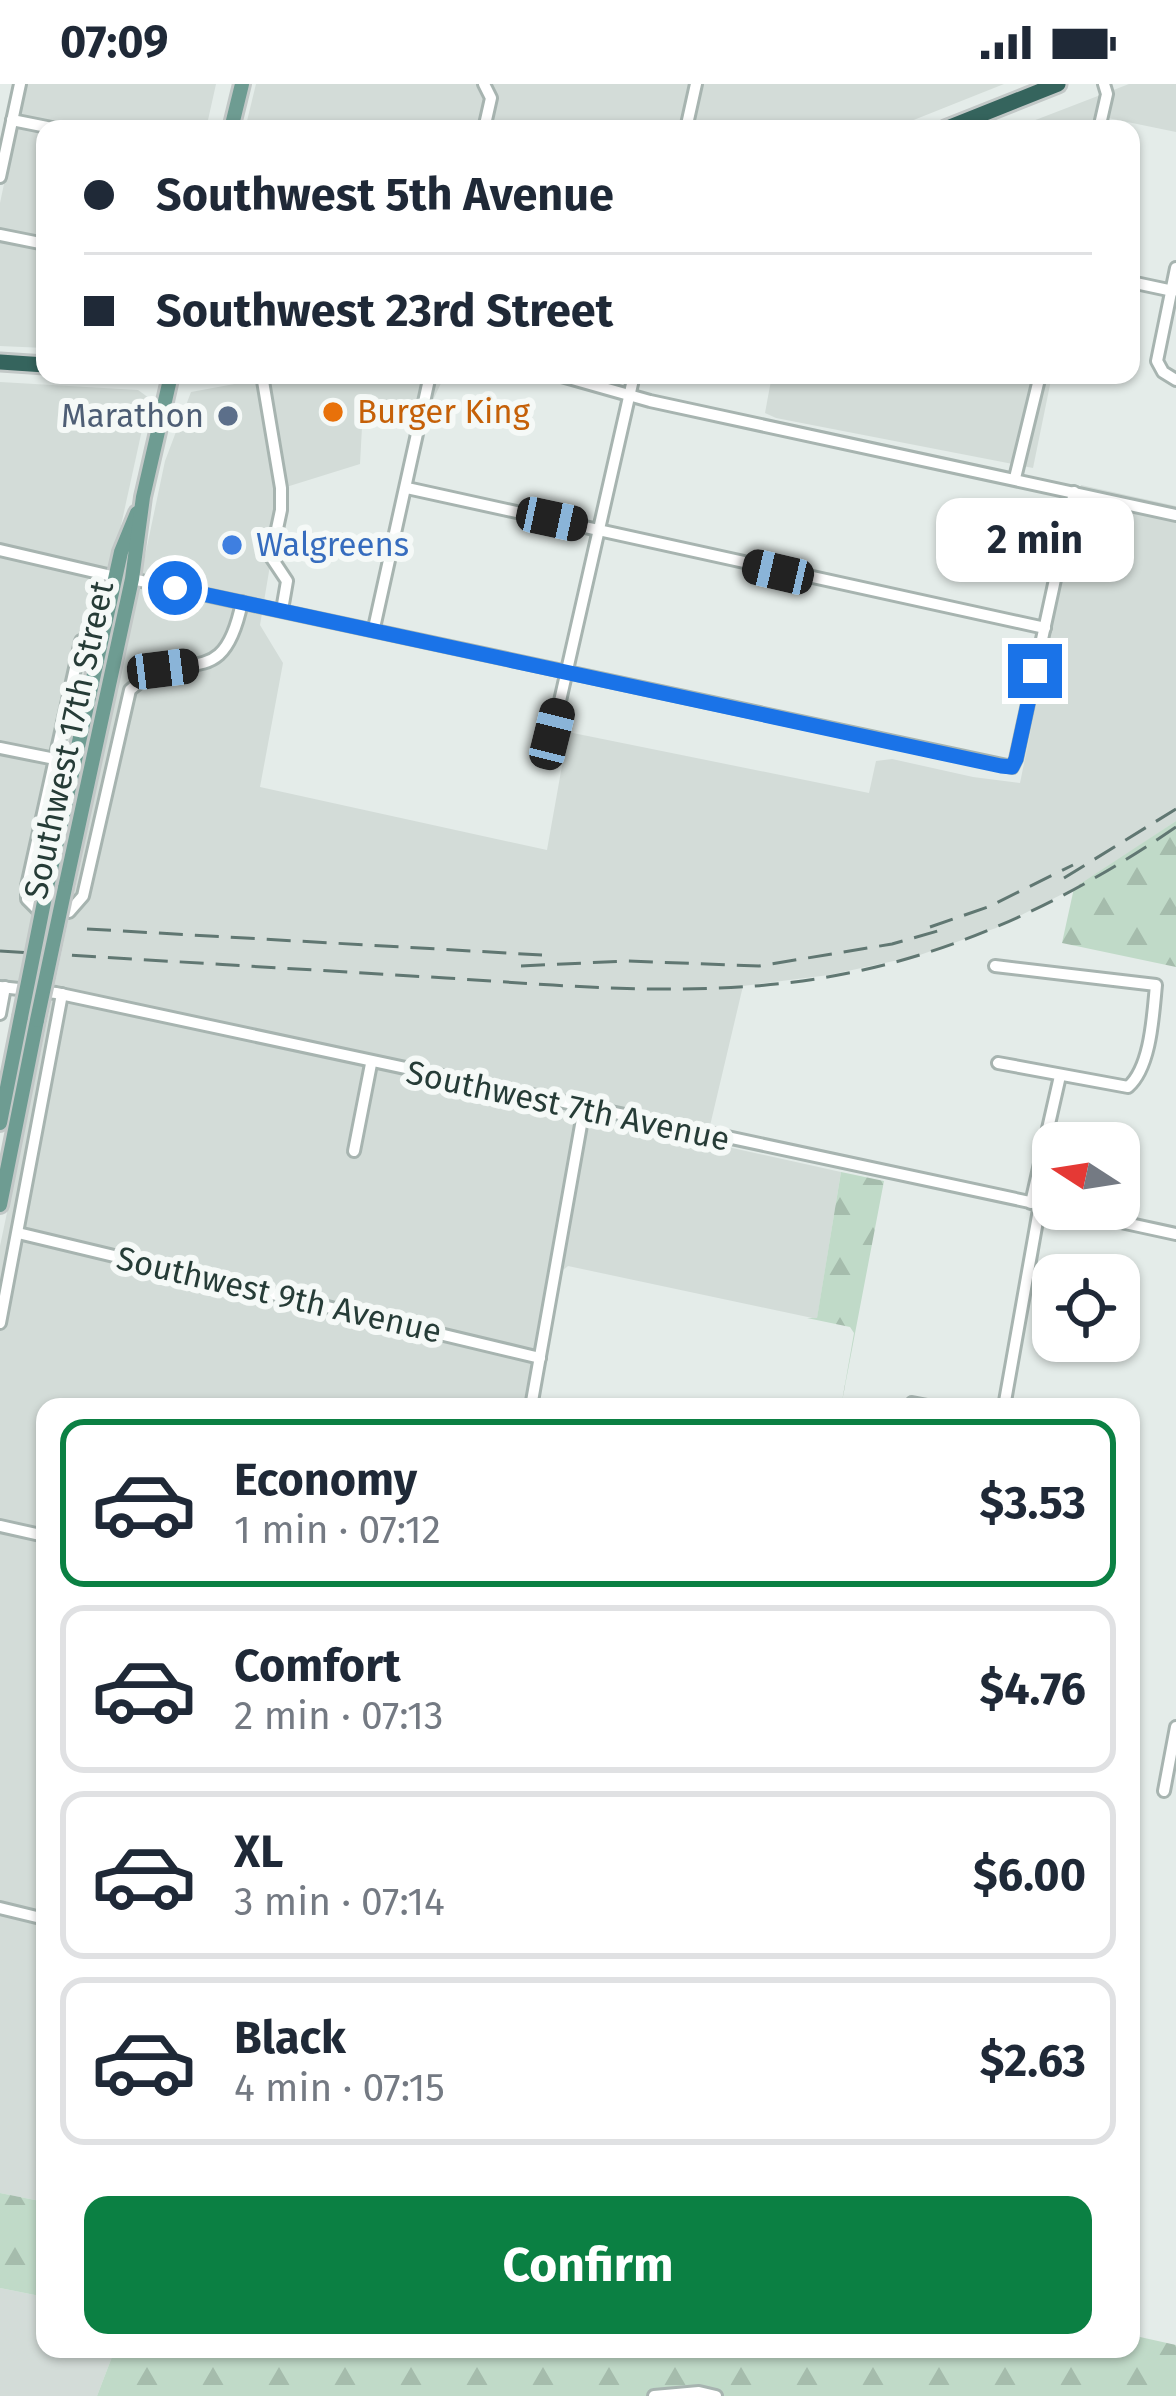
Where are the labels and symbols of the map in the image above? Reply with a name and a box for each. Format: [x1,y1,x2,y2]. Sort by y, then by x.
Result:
place label: Burger King [357,392,531,432]
place label: Marathon [61,396,204,436]
marker: Burger King [320,399,346,425]
marker: Marathon [215,403,241,429]
car [513,494,591,544]
callout: 2 min [936,497,1134,581]
place label: Walgreens [256,525,409,565]
marker: Walgreens [219,532,245,558]
car [739,546,817,598]
route start [148,561,202,615]
street label: Southwest 17th Street [16,577,122,903]
route end [1008,644,1062,698]
car [125,647,201,691]
car [526,695,578,773]
street label: Southwest 7th Avenue [403,1052,733,1160]
north arrow [1032,1122,1140,1230]
street label: Southwest 9th Avenue [113,1238,445,1352]

